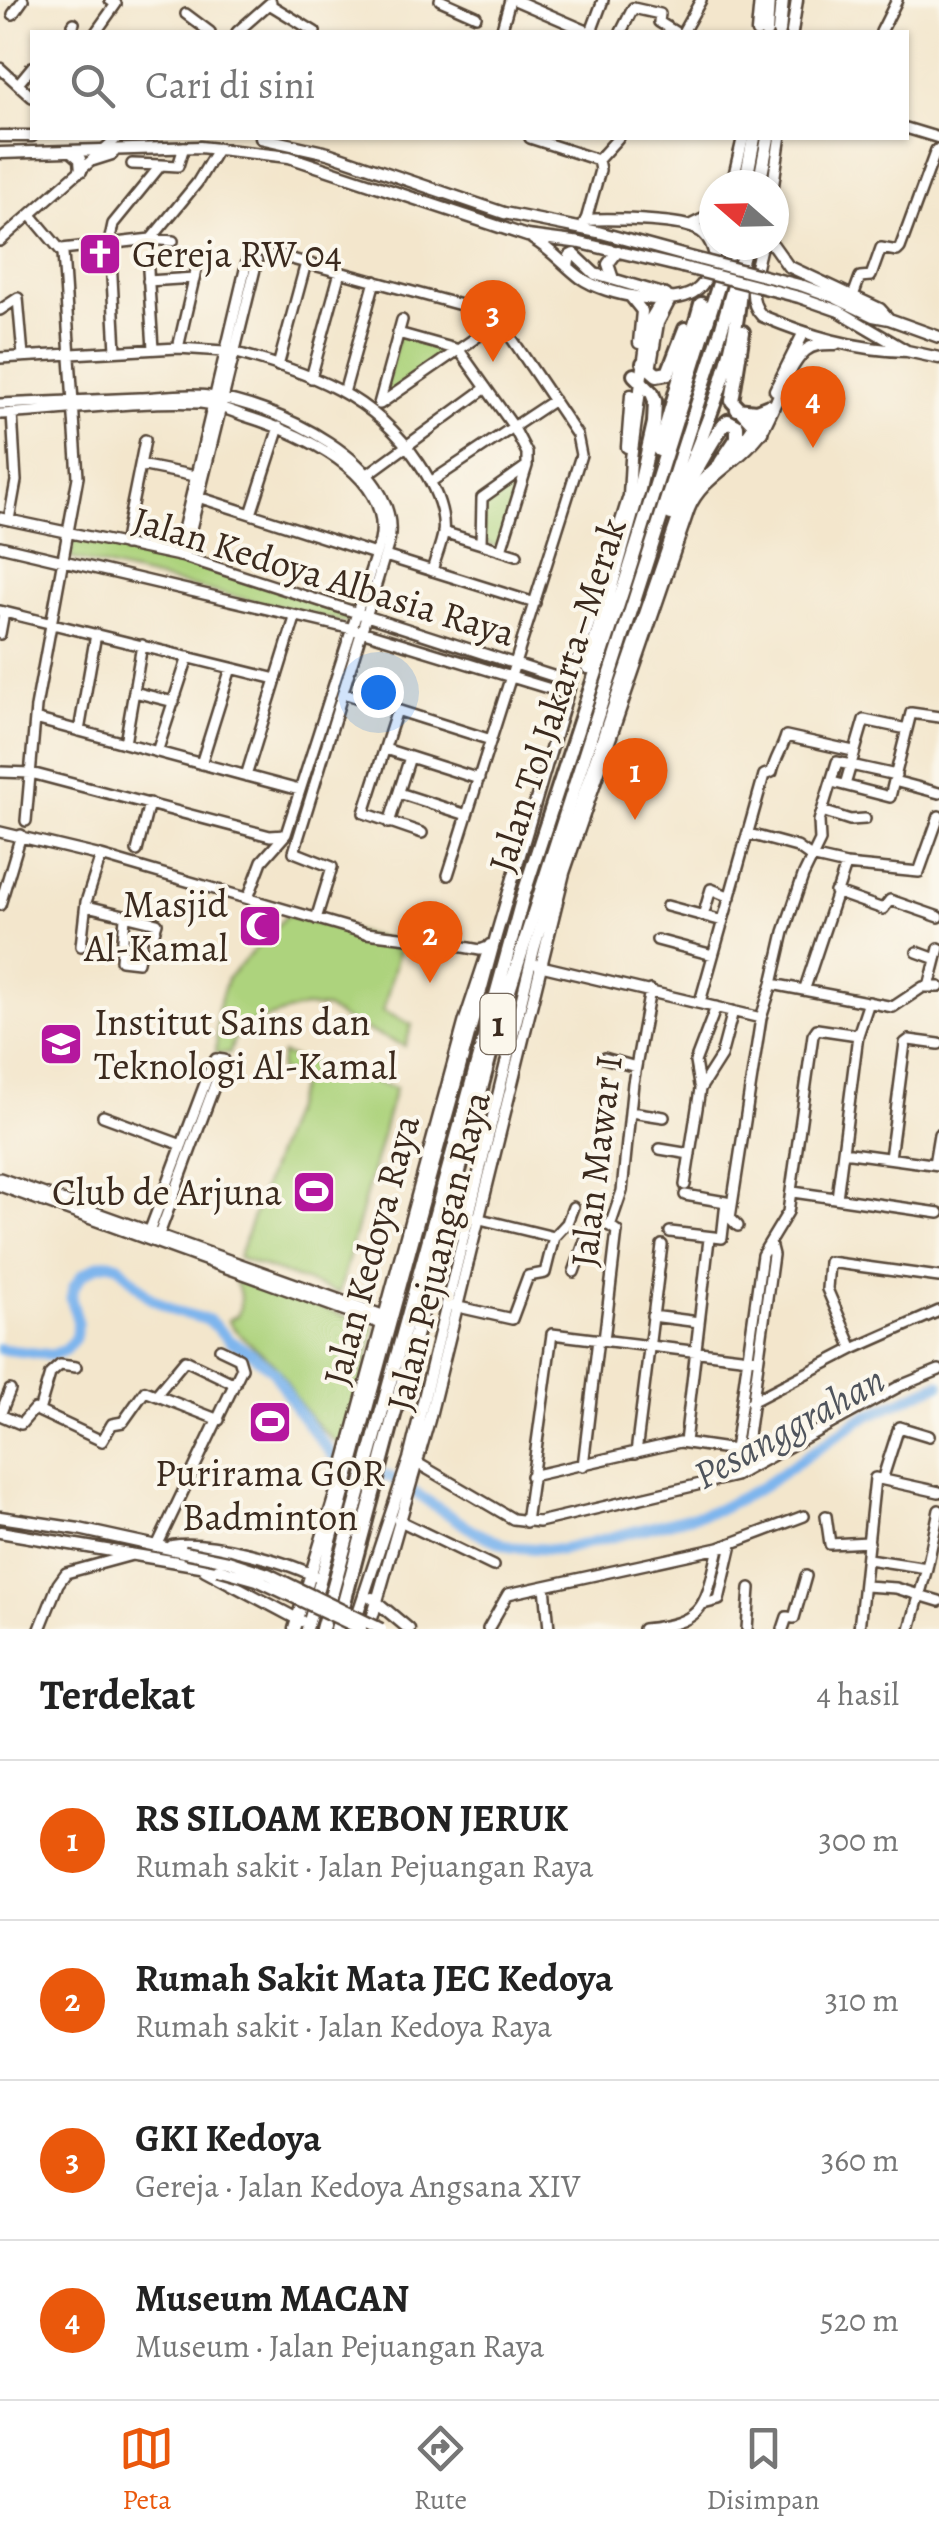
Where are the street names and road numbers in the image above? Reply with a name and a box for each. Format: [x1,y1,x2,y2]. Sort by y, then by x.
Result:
street label: Jalan Kedoya Albasia Raya [127,493,522,659]
street label: Jalan Tol Jakarta–Merak [475,511,639,879]
road number: 1 [480,994,516,1054]
street label: Jalan Mawar I [557,1052,635,1270]
street label: Jalan Pejuangan Raya [373,1086,503,1416]
street label: Jalan Kedoya Raya [310,1109,432,1391]

